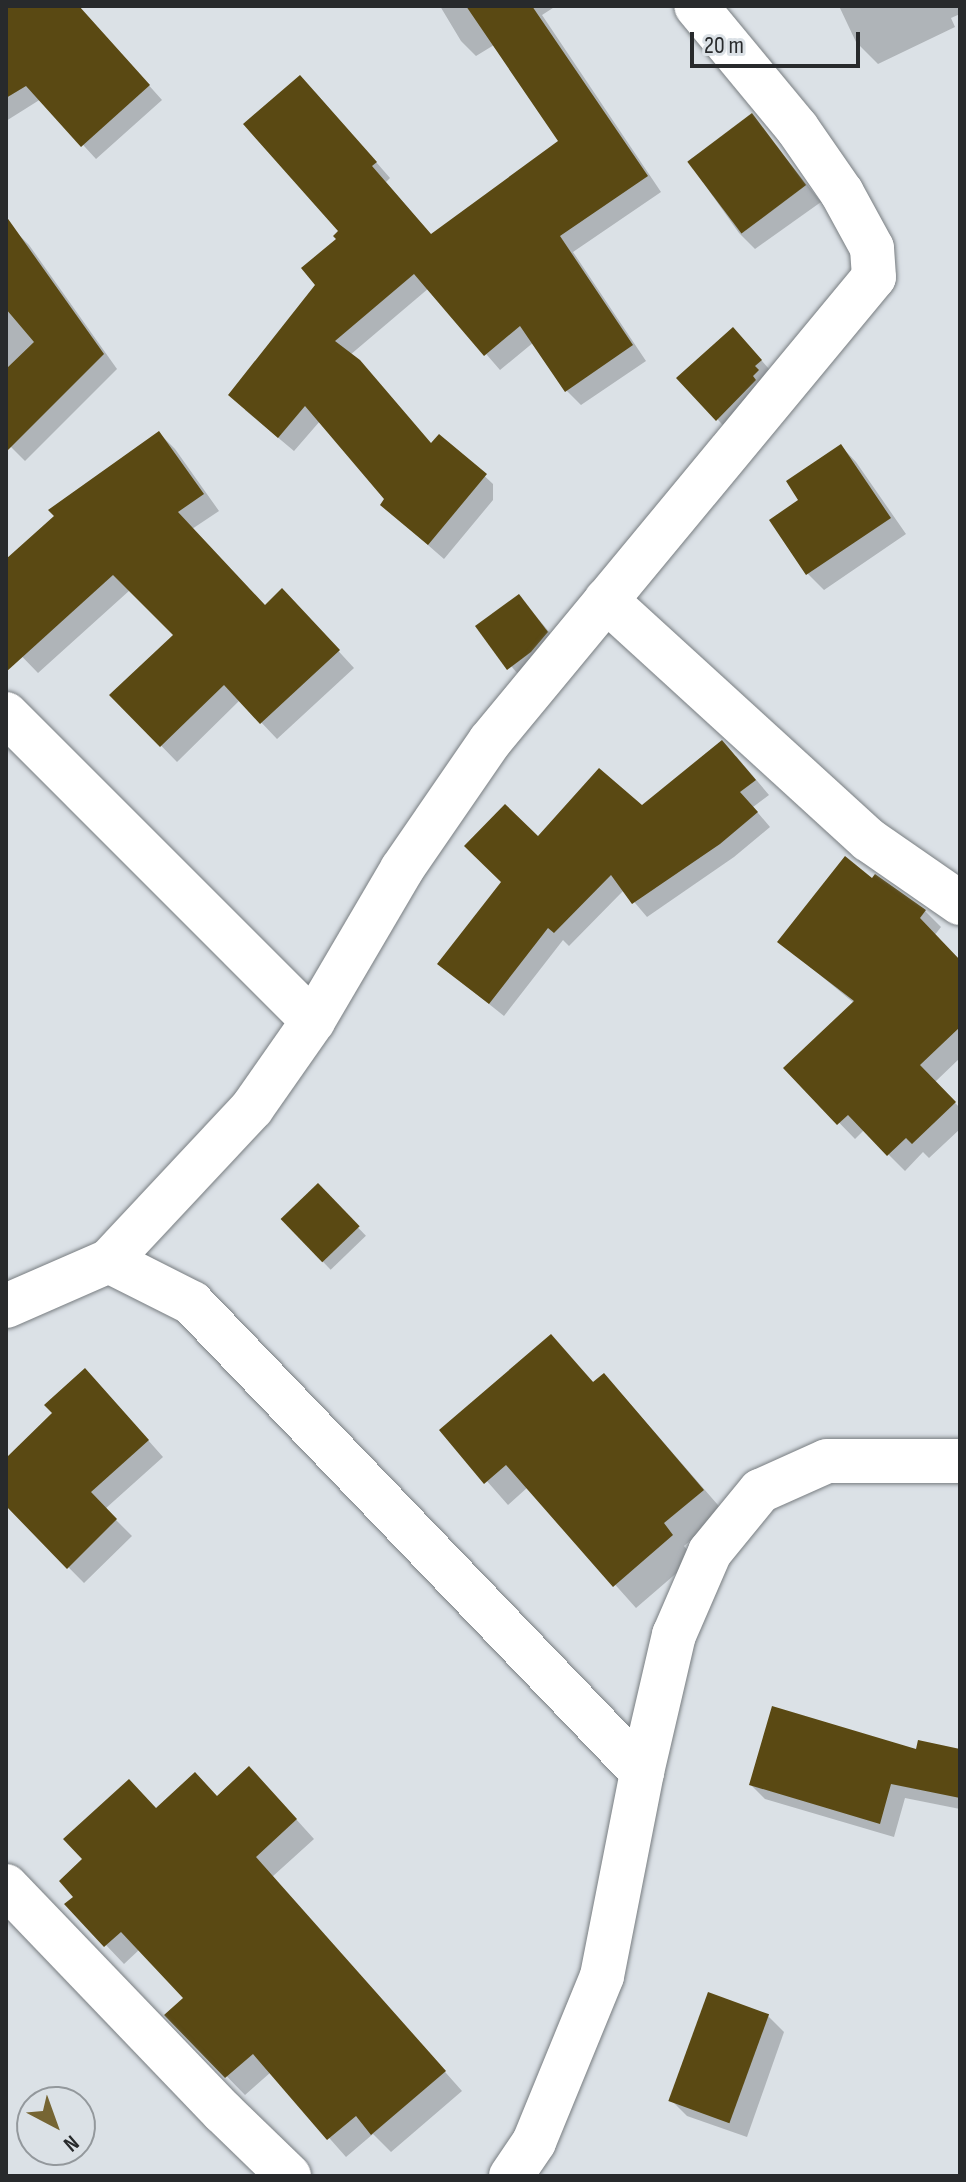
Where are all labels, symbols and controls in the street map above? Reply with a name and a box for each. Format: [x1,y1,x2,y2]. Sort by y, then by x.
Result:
scale bar [694,16,864,66]
text: 20 m [704,31,744,60]
north arrow [16,2086,96,2166]
text: N [57,2129,84,2157]

